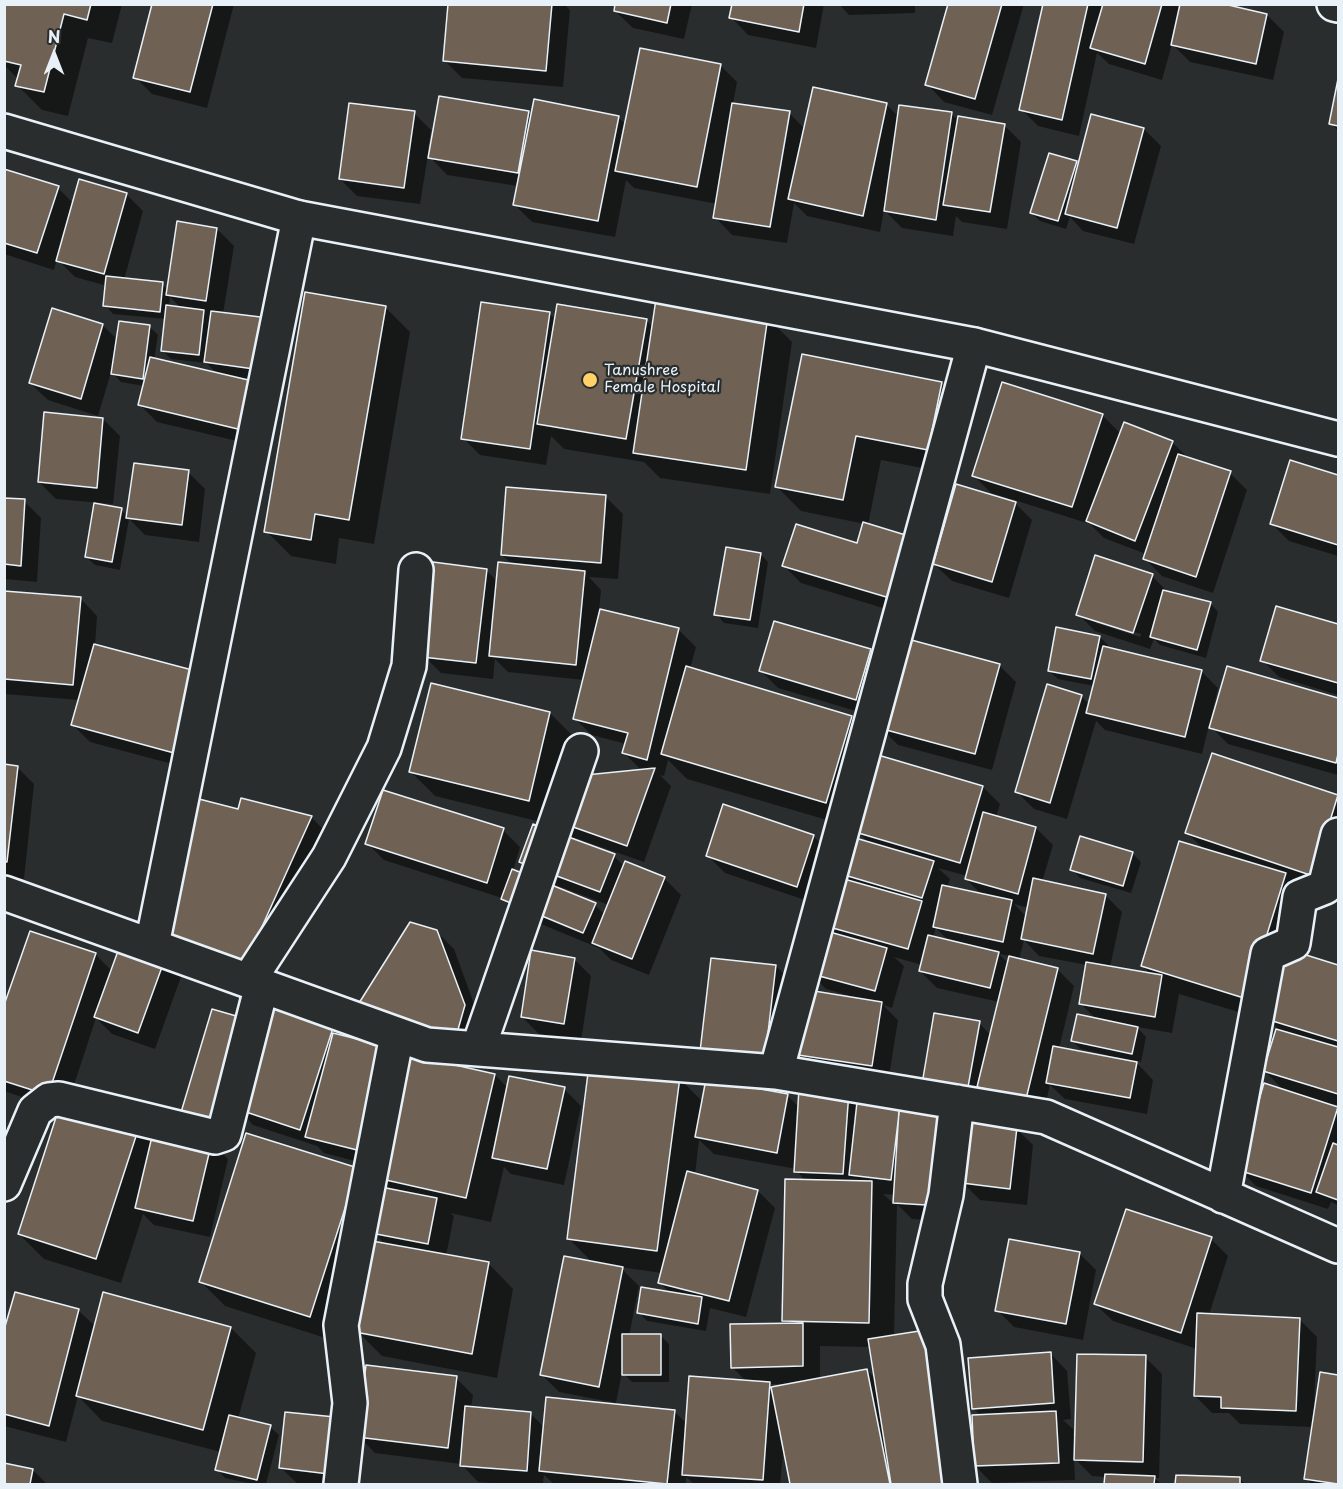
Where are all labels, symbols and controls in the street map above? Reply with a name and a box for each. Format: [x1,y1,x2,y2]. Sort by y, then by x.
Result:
north arrow [24,24,84,84]
text: N [48,24,60,48]
place label: Tanushree Female Hospital [604,362,720,397]
marker: Tanushree Female Hospital [581,371,599,389]

